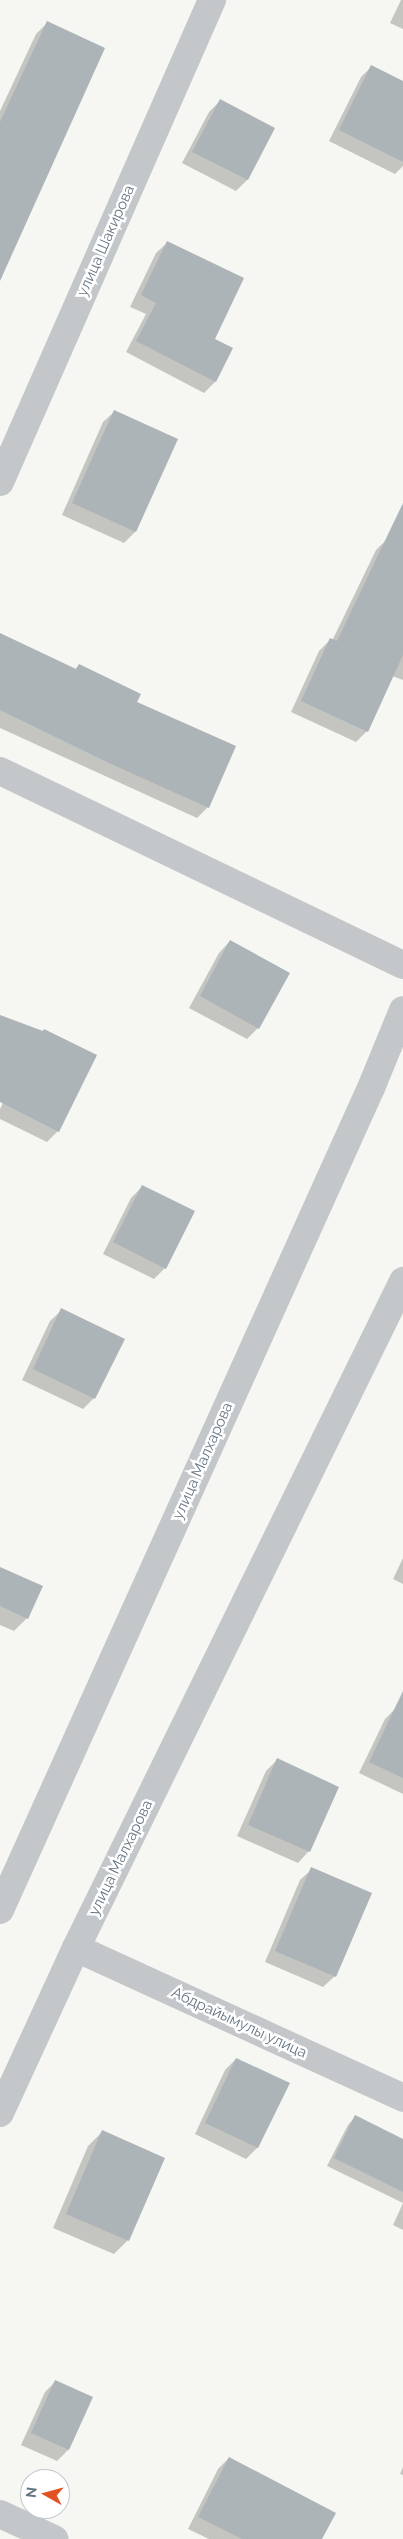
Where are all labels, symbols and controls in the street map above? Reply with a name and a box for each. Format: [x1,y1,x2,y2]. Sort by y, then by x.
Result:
street label: улица Шакирова [73,183,139,299]
street label: улица Малхарова [169,1400,237,1522]
street label: улица Малхарова [85,1797,157,1919]
street label: Абдрайымулы улица [168,1984,310,2062]
north arrow [20,2469,70,2519]
text: N [23,2486,40,2499]

